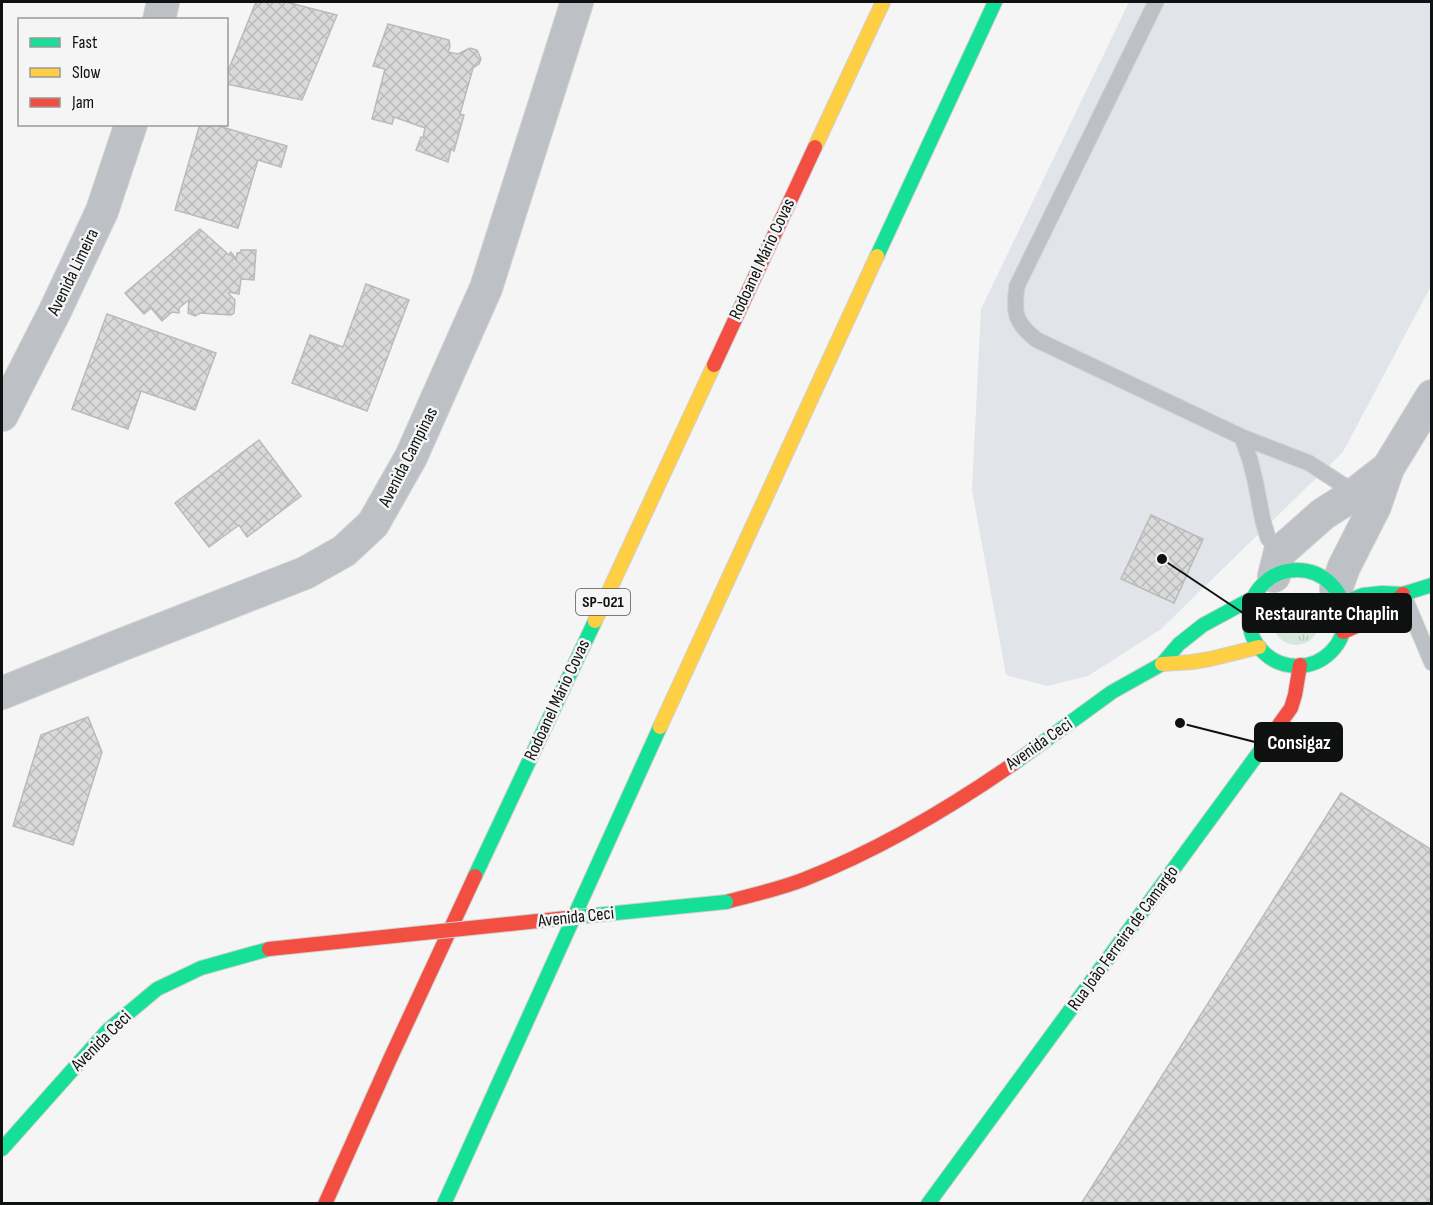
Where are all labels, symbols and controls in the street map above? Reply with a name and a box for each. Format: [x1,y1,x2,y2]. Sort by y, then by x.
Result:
legend [18,18,228,126]
text: Fast [72,32,98,53]
text: Slow [72,62,101,83]
text: Jam [71,92,94,113]
street label: Rodoanel Mário Covas [725,195,799,323]
street label: Avenida Limeira [43,225,103,320]
street label: Avenida Campinas [374,404,442,511]
road number: SP-021 [576,589,630,615]
callout: Restaurante Chaplin [1243,594,1411,632]
text: Restaurante Chaplin [1255,602,1399,626]
street label: Rodoanel Mário Covas [520,636,594,764]
street label: Avenida Ceci [1001,714,1076,775]
callout: Consigaz [1255,723,1342,761]
text: Consigaz [1267,731,1331,755]
street label: Rua João Ferreira de Camargo [1063,862,1183,1014]
street label: Avenida Ceci [536,903,615,932]
street label: Avenida Ceci [66,1007,135,1076]

